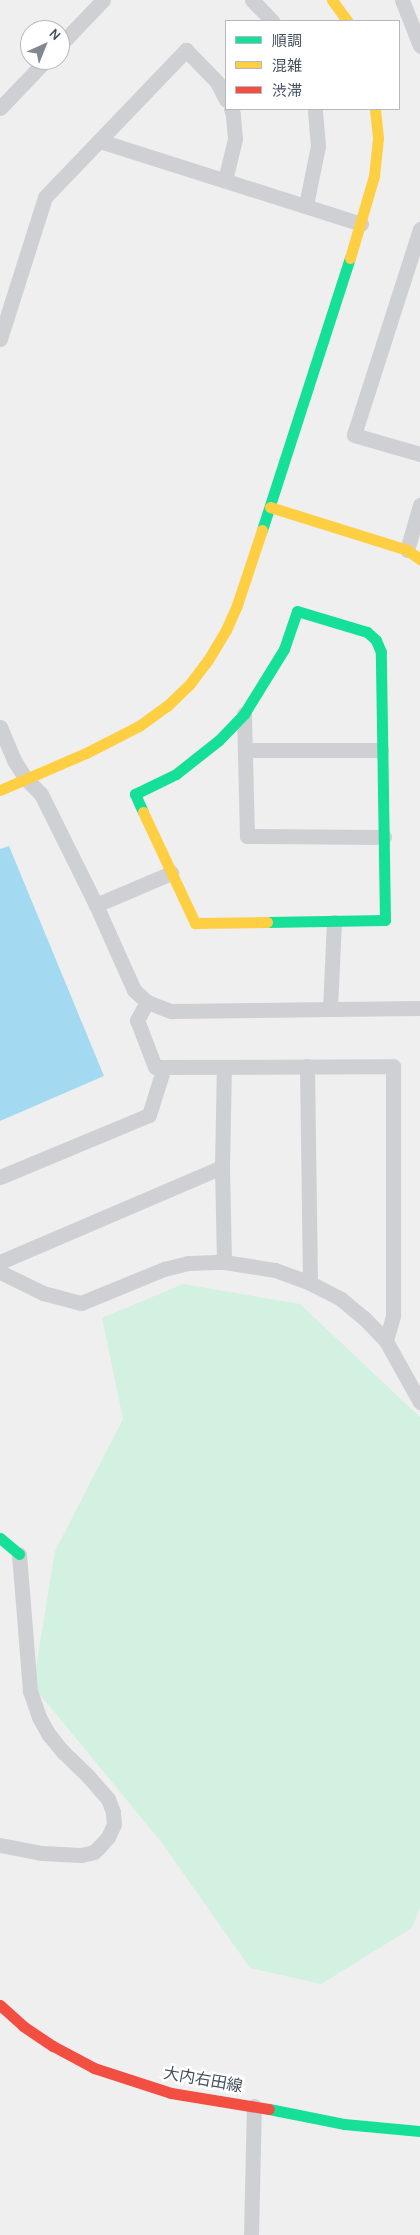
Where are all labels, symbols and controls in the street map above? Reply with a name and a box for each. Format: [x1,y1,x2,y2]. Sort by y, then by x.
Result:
north arrow [20,20,70,70]
legend [225,20,400,110]
text: N [46,25,65,44]
text: 順調 [272,32,302,50]
text: 混雑 [272,57,302,75]
text: 渋滞 [272,82,302,100]
street label: 大内右田線 [162,2064,244,2096]

